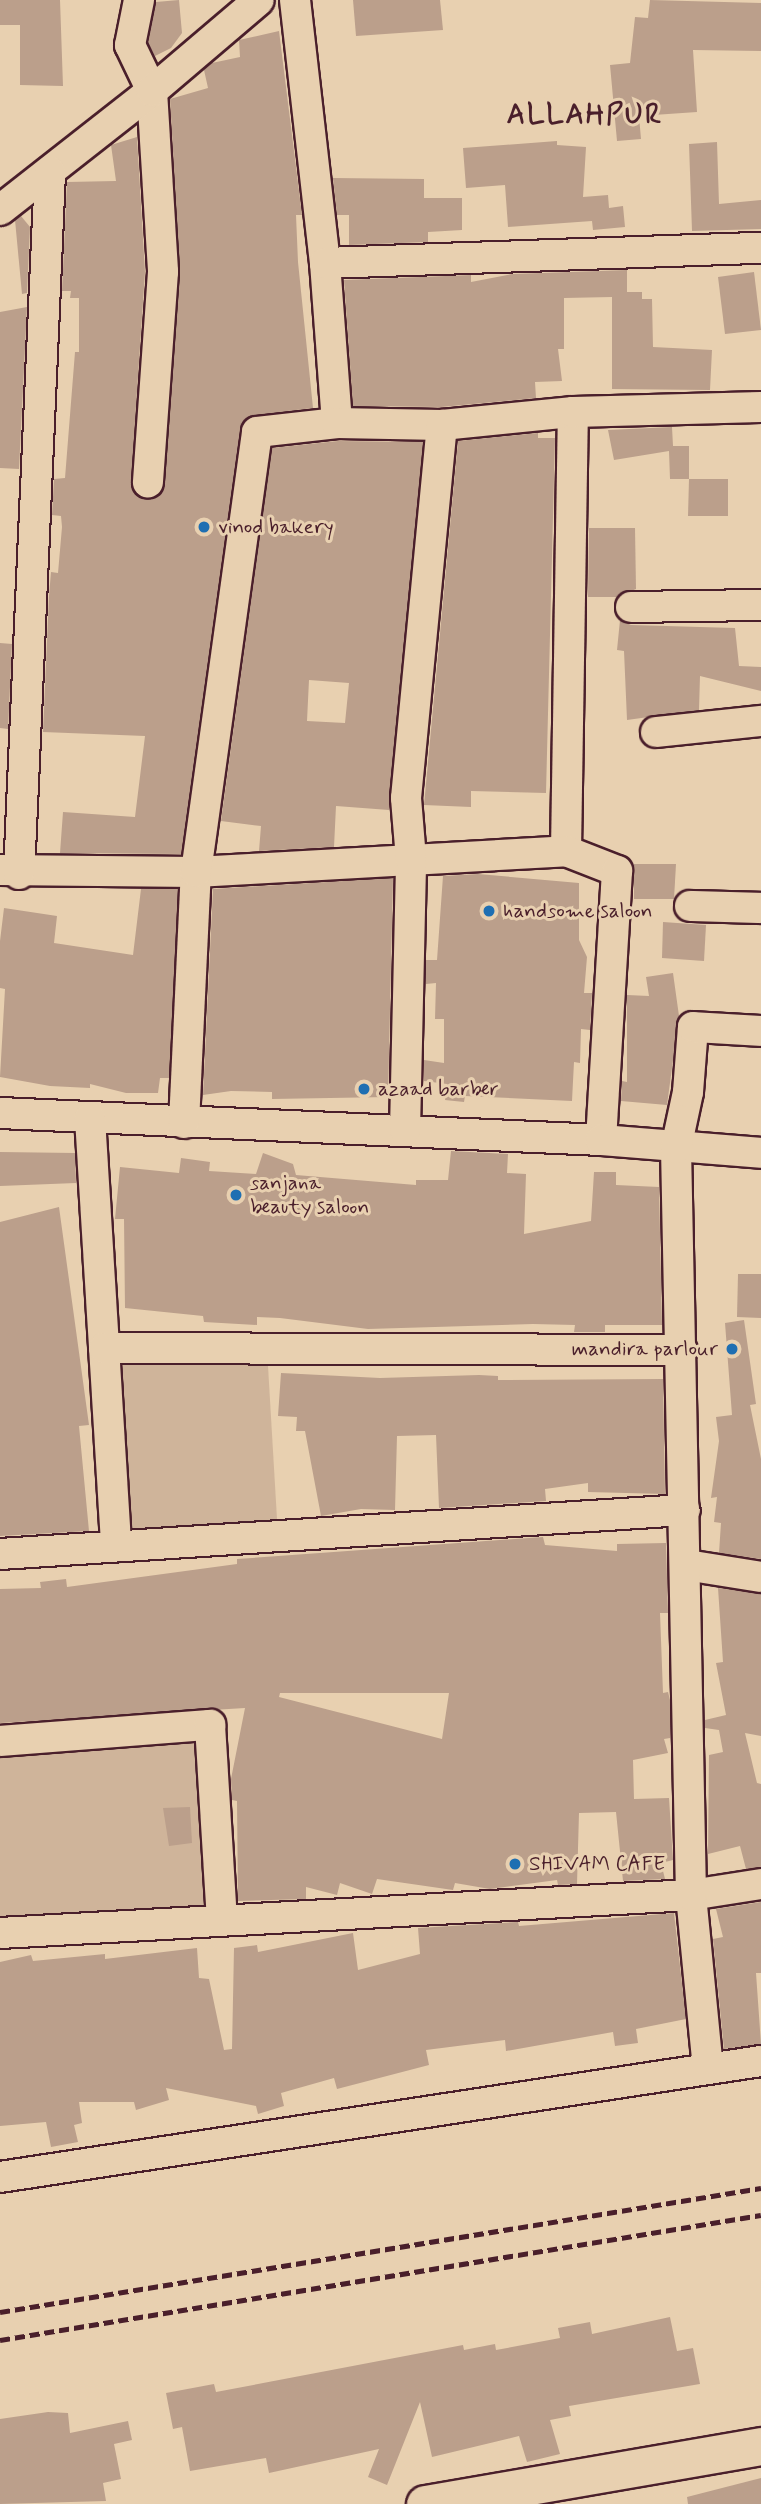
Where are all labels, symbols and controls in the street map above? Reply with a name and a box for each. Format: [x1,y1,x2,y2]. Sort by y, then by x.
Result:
district label: ALLAHPUR [510,99,660,133]
place label: vinod bakery [218,514,331,540]
marker: vinod bakery [196,519,212,535]
place label: handsome saloon [503,898,658,924]
marker: handsome saloon [481,903,497,919]
place label: azaad barber [378,1076,497,1102]
marker: azaad barber [356,1081,372,1097]
place label: sanjana beauty saloon [250,1170,375,1220]
marker: sanjana beauty saloon [228,1187,244,1203]
place label: mandira parlour [574,1336,718,1362]
marker: mandira parlour [724,1341,740,1357]
place label: SHIVAM CAFE [529,1851,671,1877]
marker: SHIVAM CAFE [507,1856,523,1872]

